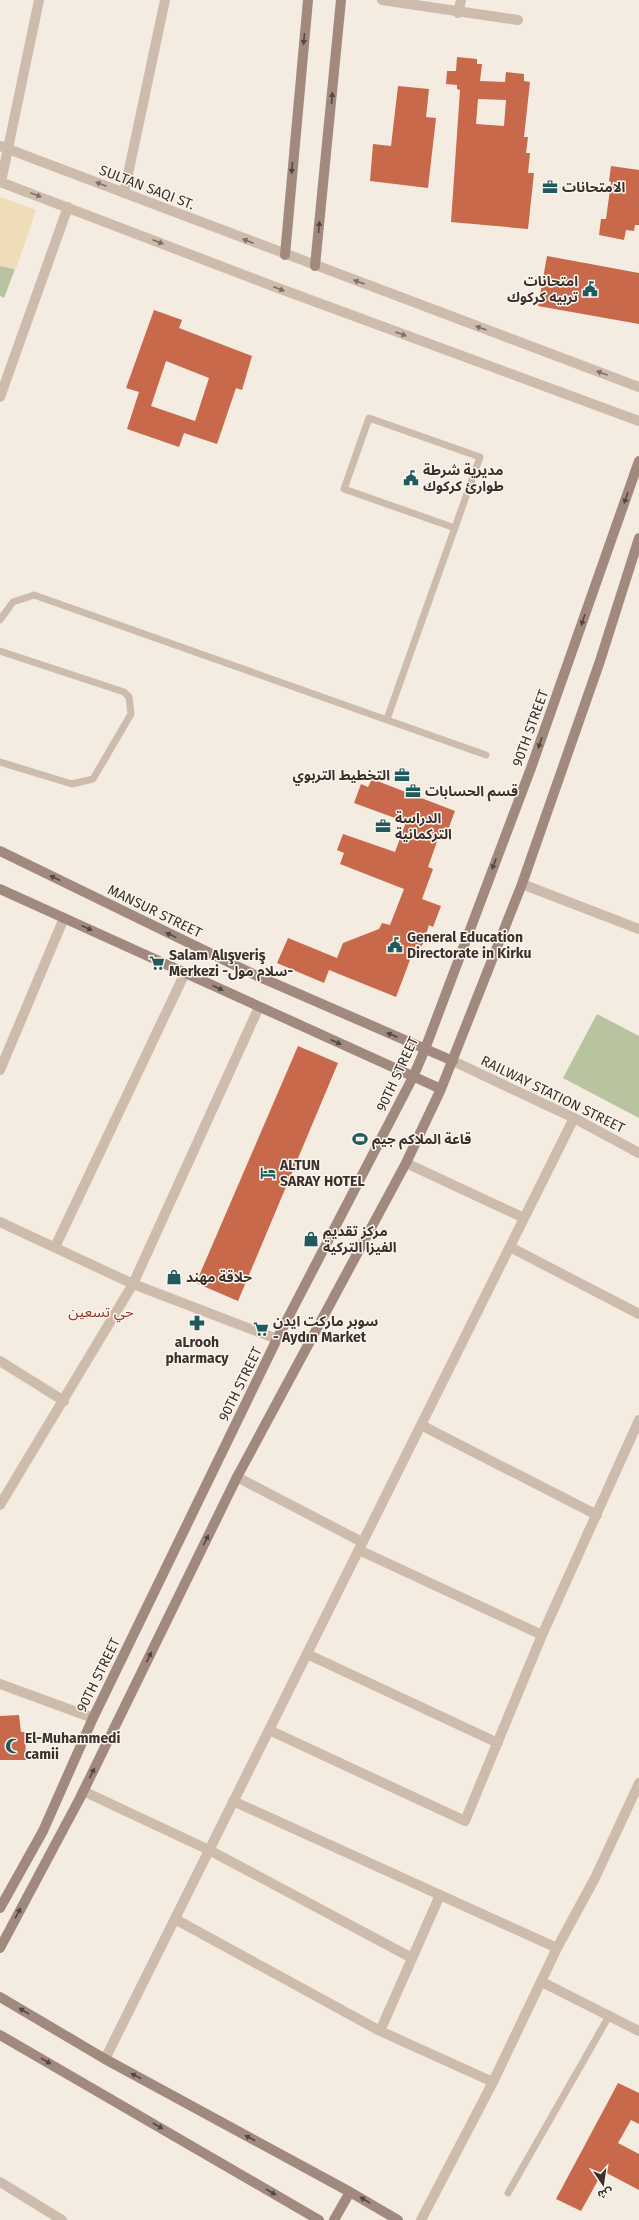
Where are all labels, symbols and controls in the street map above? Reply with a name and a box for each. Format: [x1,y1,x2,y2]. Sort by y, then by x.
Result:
one-way arrow [301,33,308,45]
one-way arrow [328,92,335,104]
street label: SULTAN SAQI ST. [97,162,197,213]
one-way arrow [289,162,296,174]
office icon: الامتحانات [541,178,559,196]
place label: الامتحانات [562,179,626,196]
one-way arrow [94,181,106,187]
one-way arrow [31,193,43,199]
one-way arrow [316,221,323,233]
one-way arrow [242,237,254,243]
one-way arrow [152,240,164,246]
place label: امتحانات تربيه كركوك [507,273,578,306]
one-way arrow [352,279,364,285]
public building icon: امتحانات تربيه كركوك [581,280,599,298]
one-way arrow [274,286,286,292]
one-way arrow [474,324,486,330]
one-way arrow [396,331,408,337]
one-way arrow [596,370,608,376]
place label: مديرية شرطة طوارئ كركوك [423,462,504,495]
public building icon: مديرية شرطة طوارئ كركوك [402,469,420,487]
one-way arrow [623,492,629,504]
one-way arrow [580,615,586,627]
street label: 90TH STREET [509,687,552,769]
one-way arrow [537,737,543,749]
office icon: التخطيط التربوي [393,766,411,784]
place label: التخطيط التربوي [293,767,390,786]
office icon: قسم الحسابات [404,782,422,800]
place label: قسم الحسابات [425,783,518,802]
place label: الدراسة التركمانية [395,810,452,843]
office icon: الدراسة التركمانية [374,817,392,835]
one-way arrow [490,859,496,871]
one-way arrow [49,875,60,881]
street label: MANSUR STREET [105,881,205,942]
one-way arrow [81,925,92,931]
place label: General Education Directorate in Kirku [407,929,531,962]
one-way arrow [166,932,177,938]
public building icon: General Education Directorate in Kirku [386,936,404,954]
place label: Salam Alışveriş Merkezi -سلام مول- [169,947,294,982]
supermarket icon: Salam Alışveriş Merkezi -سلام مول- [148,954,166,972]
one-way arrow [212,985,223,991]
one-way arrow [385,1031,397,1037]
street label: 90TH STREET [373,1033,422,1114]
one-way arrow [330,1039,342,1045]
street label: RAILWAY STATION STREET [478,1052,628,1137]
sports icon: قاعة الملاكم جيم [351,1130,369,1148]
place label: قاعة الملاكم جيم [372,1131,471,1150]
place label: ALTUN SARAY HOTEL [279,1157,365,1190]
hotel icon: ALTUN SARAY HOTEL [259,1164,277,1182]
place label: مركز تقديم الفيزا التركية [323,1223,397,1256]
shop icon: مركز تقديم الفيزا التركية [302,1230,320,1248]
shop icon: حلاقة مهند [165,1268,183,1286]
place label: حلاقة مهند [186,1269,252,1286]
district label: حي تسعين [68,1303,134,1323]
place label: سوبر ماركت ايدن - Aydın Market [273,1313,378,1346]
pharmacy icon: aLrooh pharmacy [188,1314,206,1332]
supermarket icon: سوبر ماركت ايدن - Aydın Market [252,1320,270,1338]
place label: aLrooh pharmacy [165,1334,229,1367]
street label: 90TH STREET [215,1344,266,1424]
one-way arrow [203,1534,209,1546]
street label: 90TH STREET [73,1635,124,1715]
one-way arrow [146,1651,152,1662]
place label: El-Muhammedi camii [25,1730,121,1763]
mosque icon: El-Muhammedi camii [4,1737,22,1755]
one-way arrow [89,1768,95,1779]
one-way arrow [15,1907,22,1919]
one-way arrow [18,2007,30,2014]
one-way arrow [40,2058,52,2065]
one-way arrow [130,2073,142,2079]
one-way arrow [152,2123,164,2130]
one-way arrow [245,2134,256,2141]
north arrow [583,2164,623,2204]
text: ش [596,2185,614,2201]
one-way arrow [265,2188,277,2195]
one-way arrow [359,2197,370,2204]

